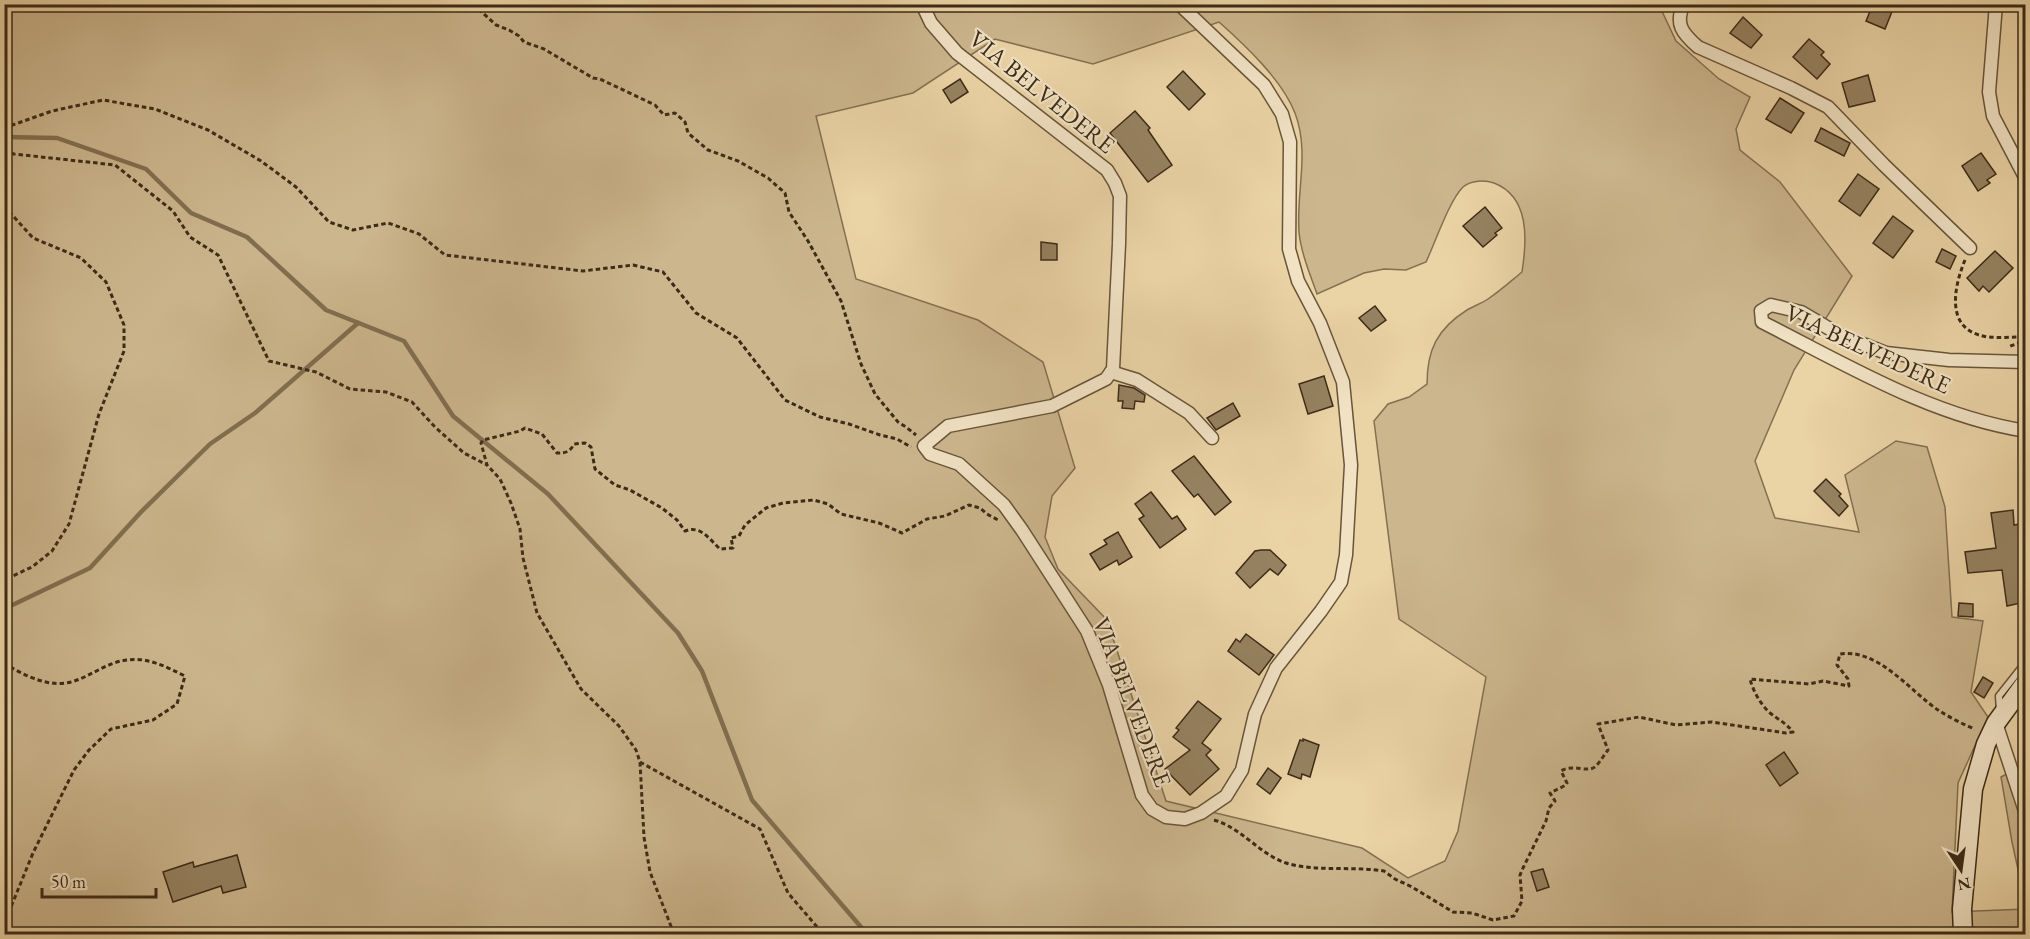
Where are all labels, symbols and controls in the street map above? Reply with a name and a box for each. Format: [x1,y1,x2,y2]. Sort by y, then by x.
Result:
street label: VIA BELVEDERE [963,23,1122,160]
street label: VIA BELVEDERE [1780,297,1956,400]
street label: VIA BELVEDERE [1086,613,1179,791]
north arrow [1931,840,1991,900]
scale bar [42,861,156,899]
text: 50 m [51,870,86,893]
text: N [1956,872,1973,896]

